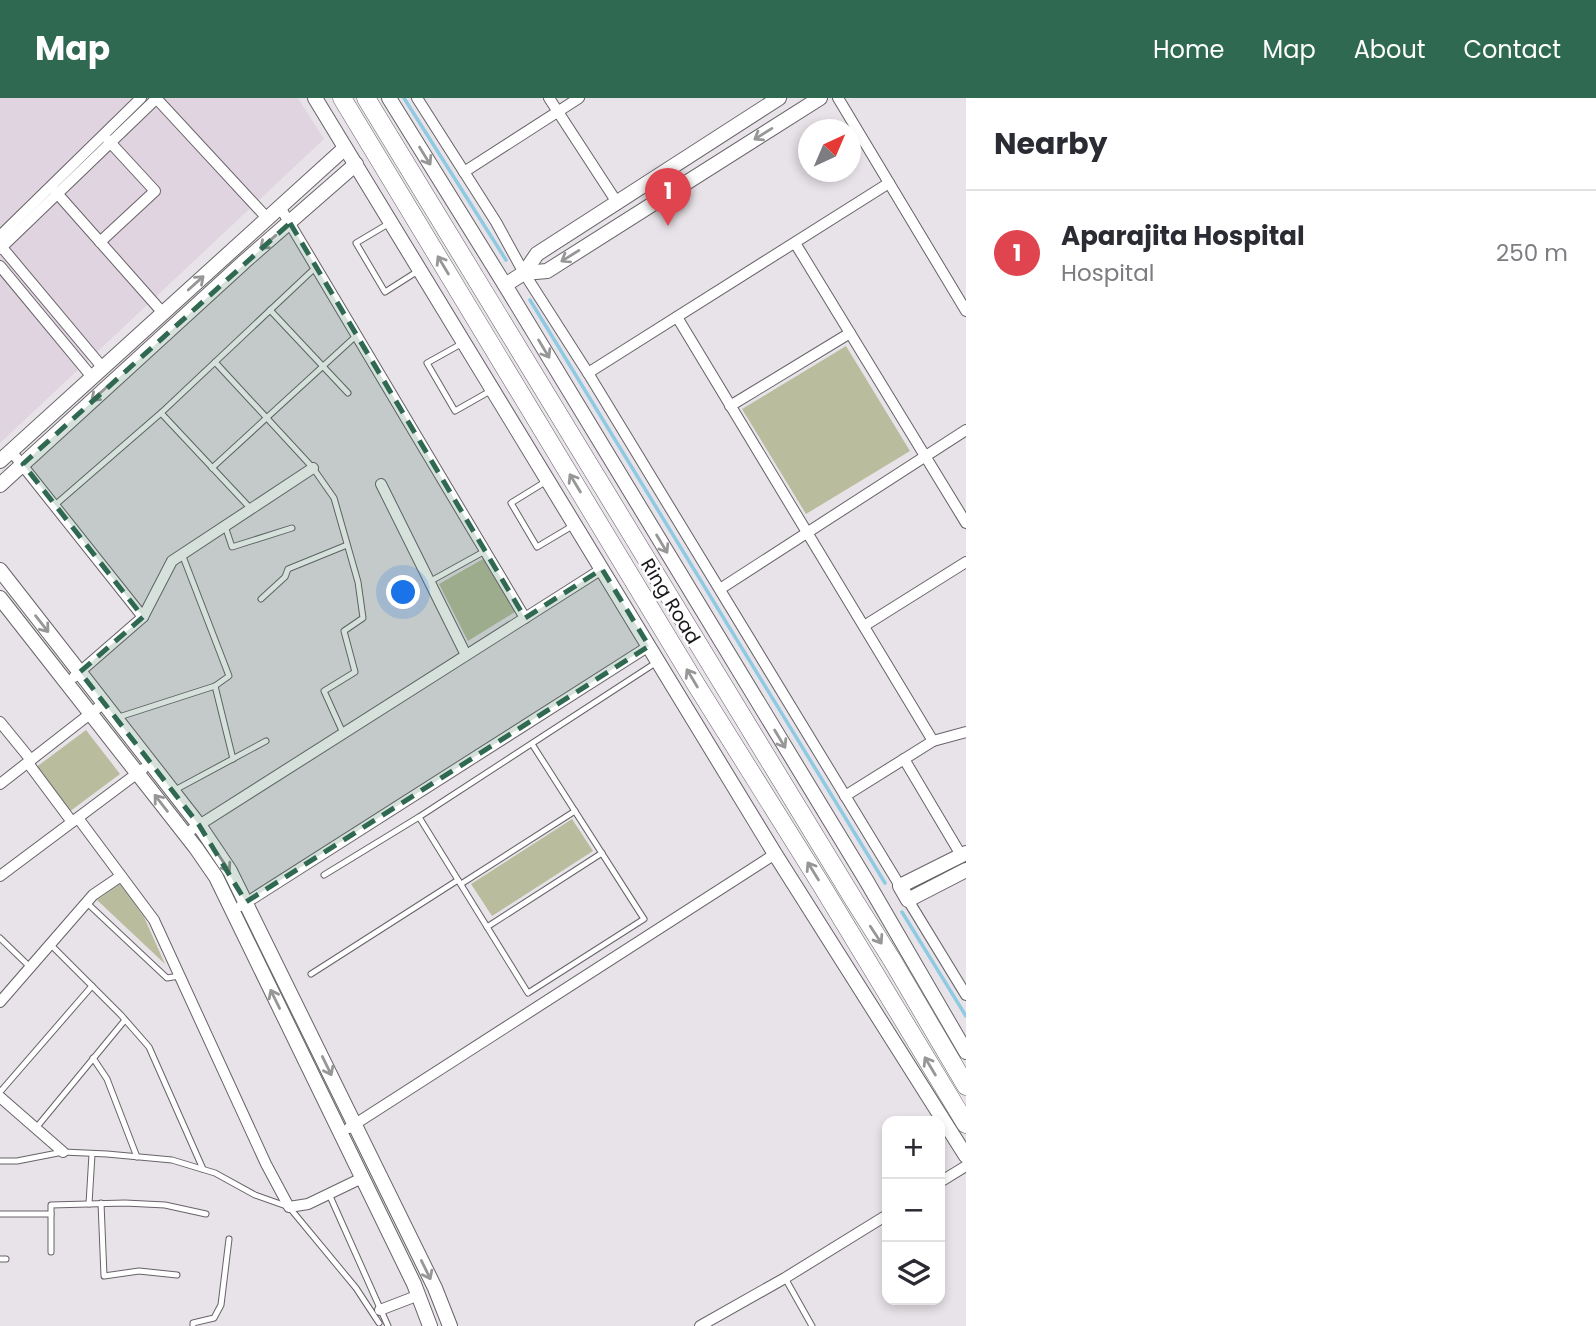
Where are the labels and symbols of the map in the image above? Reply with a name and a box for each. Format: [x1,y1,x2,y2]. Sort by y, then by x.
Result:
north arrow [798,119,861,182]
one-way arrow [753,128,773,142]
one-way arrow [419,145,433,165]
pin: 1 [645,168,691,226]
one-way arrow [259,234,277,250]
one-way arrow [561,249,581,263]
one-way arrow [436,256,450,276]
one-way arrow [187,275,205,291]
one-way arrow [538,339,552,359]
one-way arrow [91,386,108,403]
one-way arrow [568,473,582,493]
one-way arrow [655,534,669,554]
street label: Ring Road [634,553,707,649]
your location [386,575,420,609]
one-way arrow [34,614,49,632]
one-way arrow [685,668,699,688]
one-way arrow [773,728,787,748]
one-way arrow [153,795,168,813]
one-way arrow [217,853,231,872]
one-way arrow [805,862,820,881]
one-way arrow [870,924,884,944]
one-way arrow [268,989,281,1010]
one-way arrow [320,1055,334,1076]
one-way arrow [923,1056,937,1076]
one-way arrow [420,1259,434,1280]

